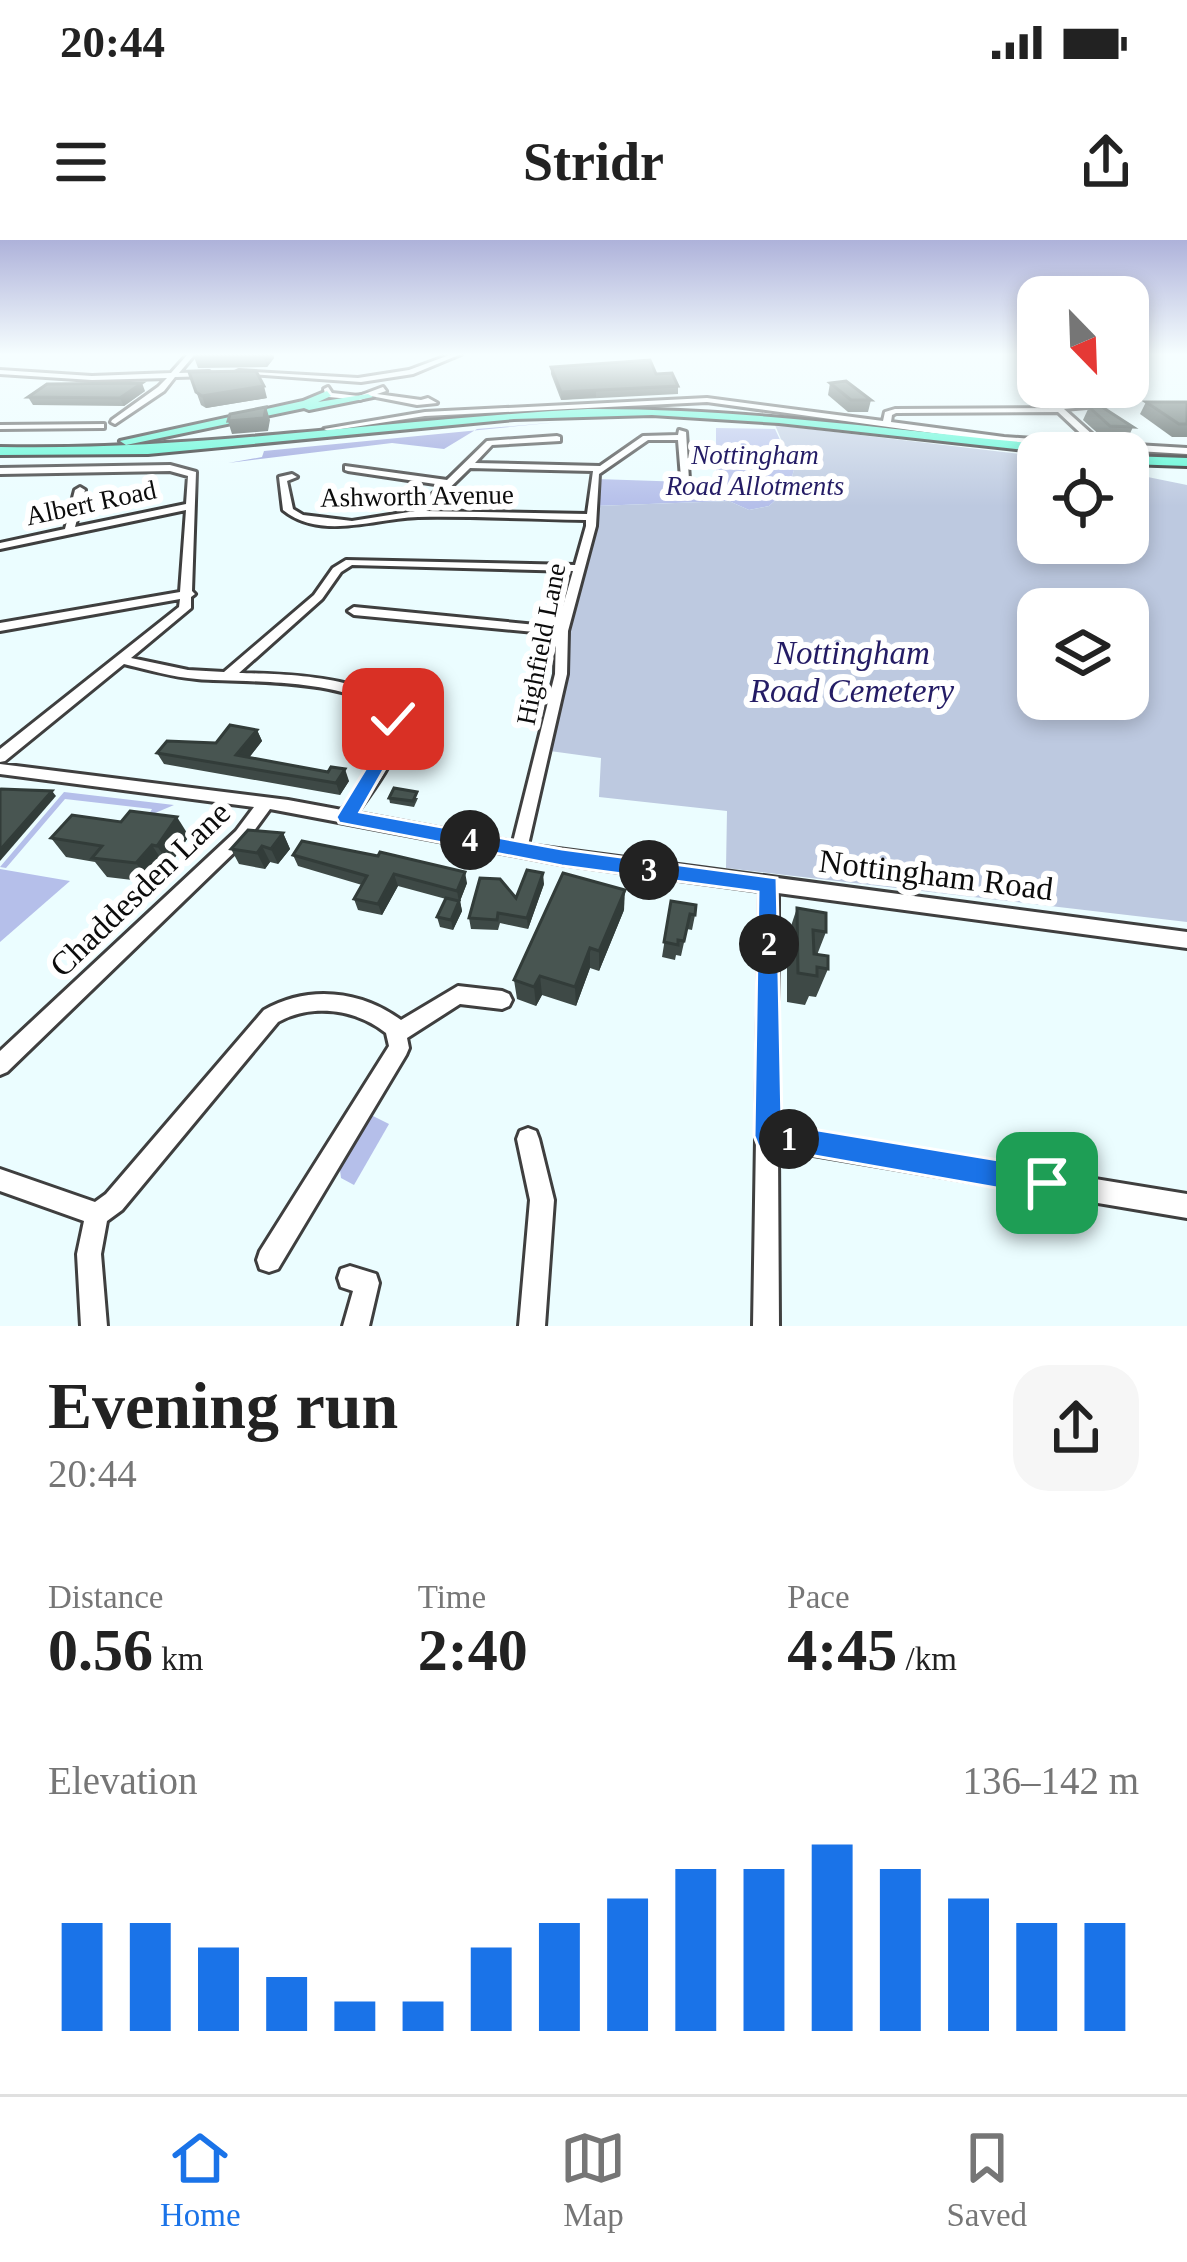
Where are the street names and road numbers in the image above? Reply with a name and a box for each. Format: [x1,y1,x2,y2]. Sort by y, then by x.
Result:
street label: Albert Road [23,474,160,531]
street label: Ashworth Avenue [320,479,514,513]
street label: Highfield Lane [511,561,571,727]
street label: Chaddesden Lane [43,794,237,984]
street label: Nottingham Road [817,843,1056,907]

